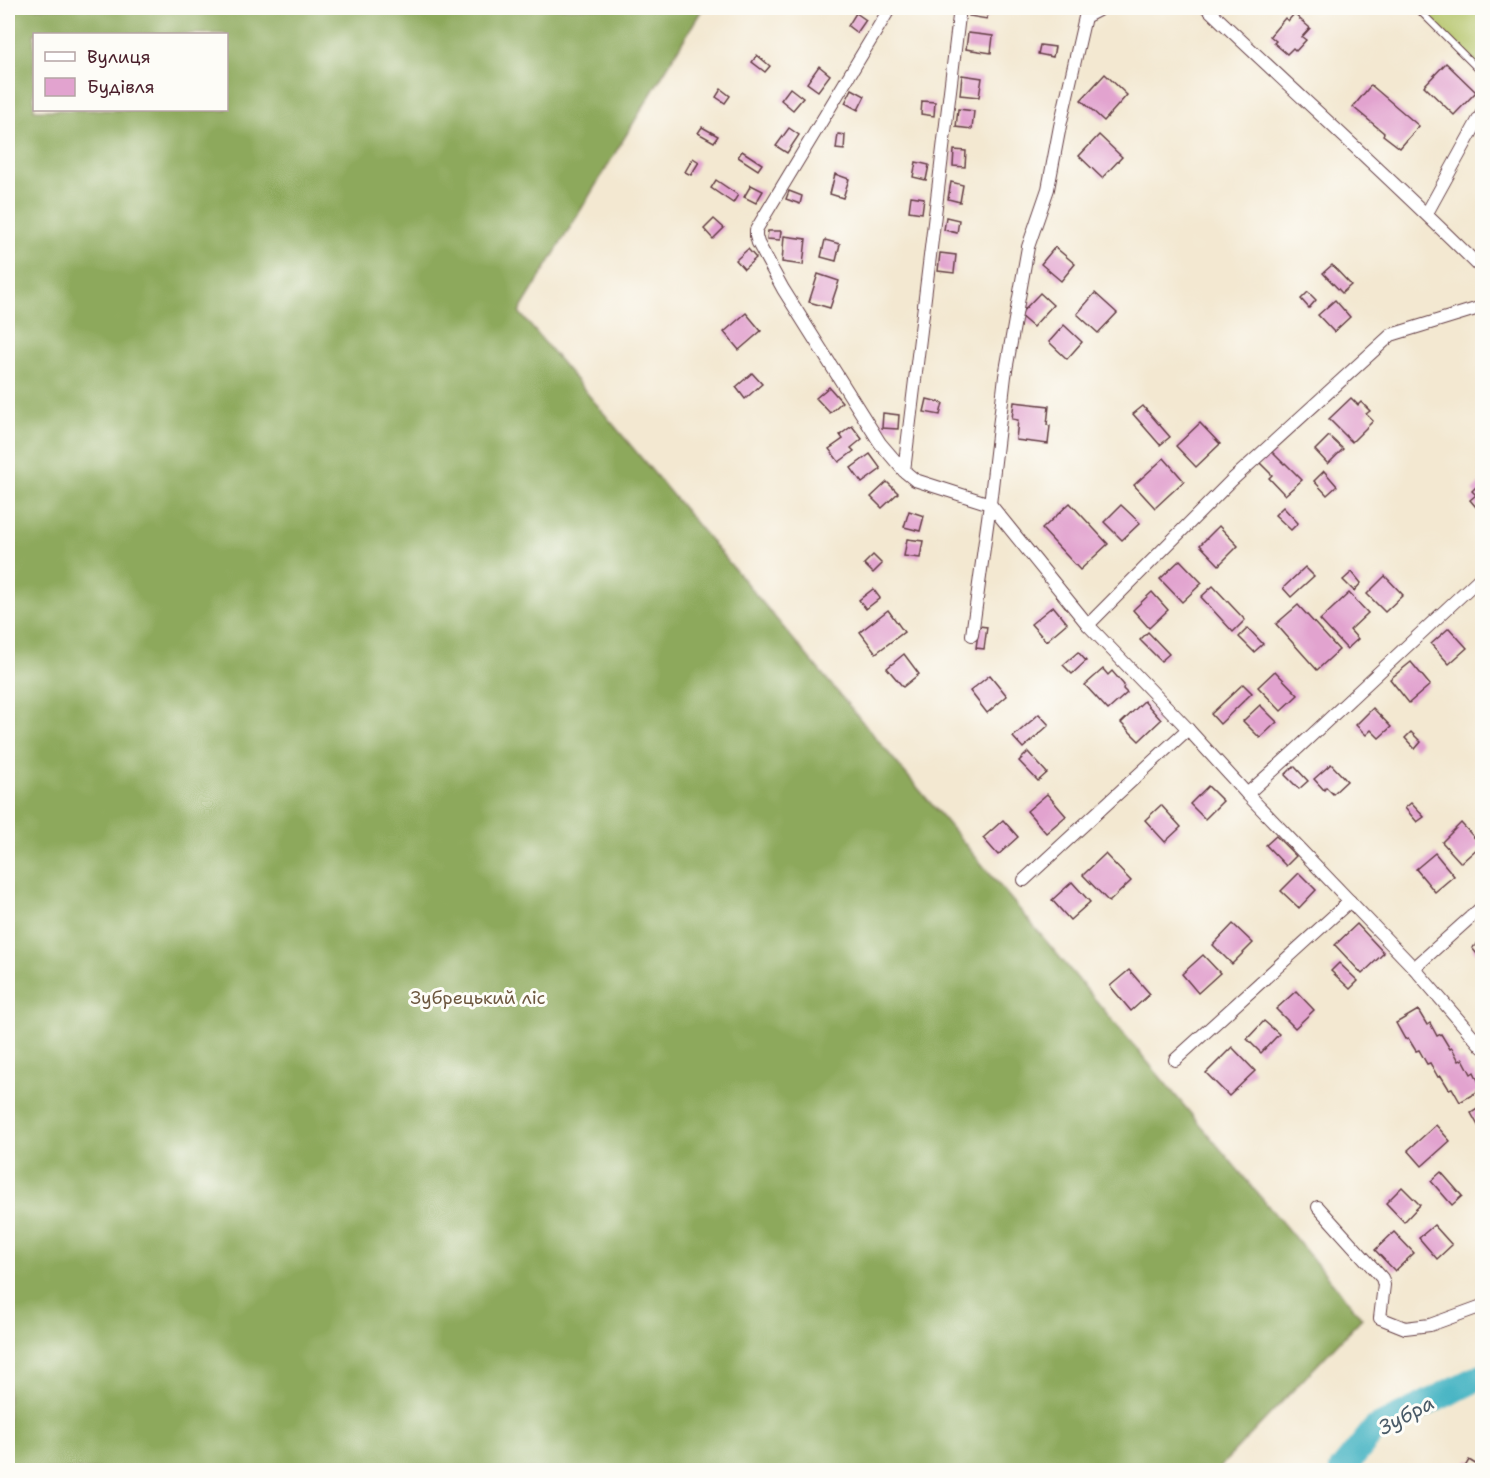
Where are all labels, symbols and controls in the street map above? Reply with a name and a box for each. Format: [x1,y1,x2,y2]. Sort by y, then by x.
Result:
legend [33,33,228,111]
text: Вулиця [87,45,151,69]
text: Будівля [87,75,155,99]
park label: Зубрецький ліс [410,986,546,1010]
water label: Зубра [1374,1390,1438,1440]

